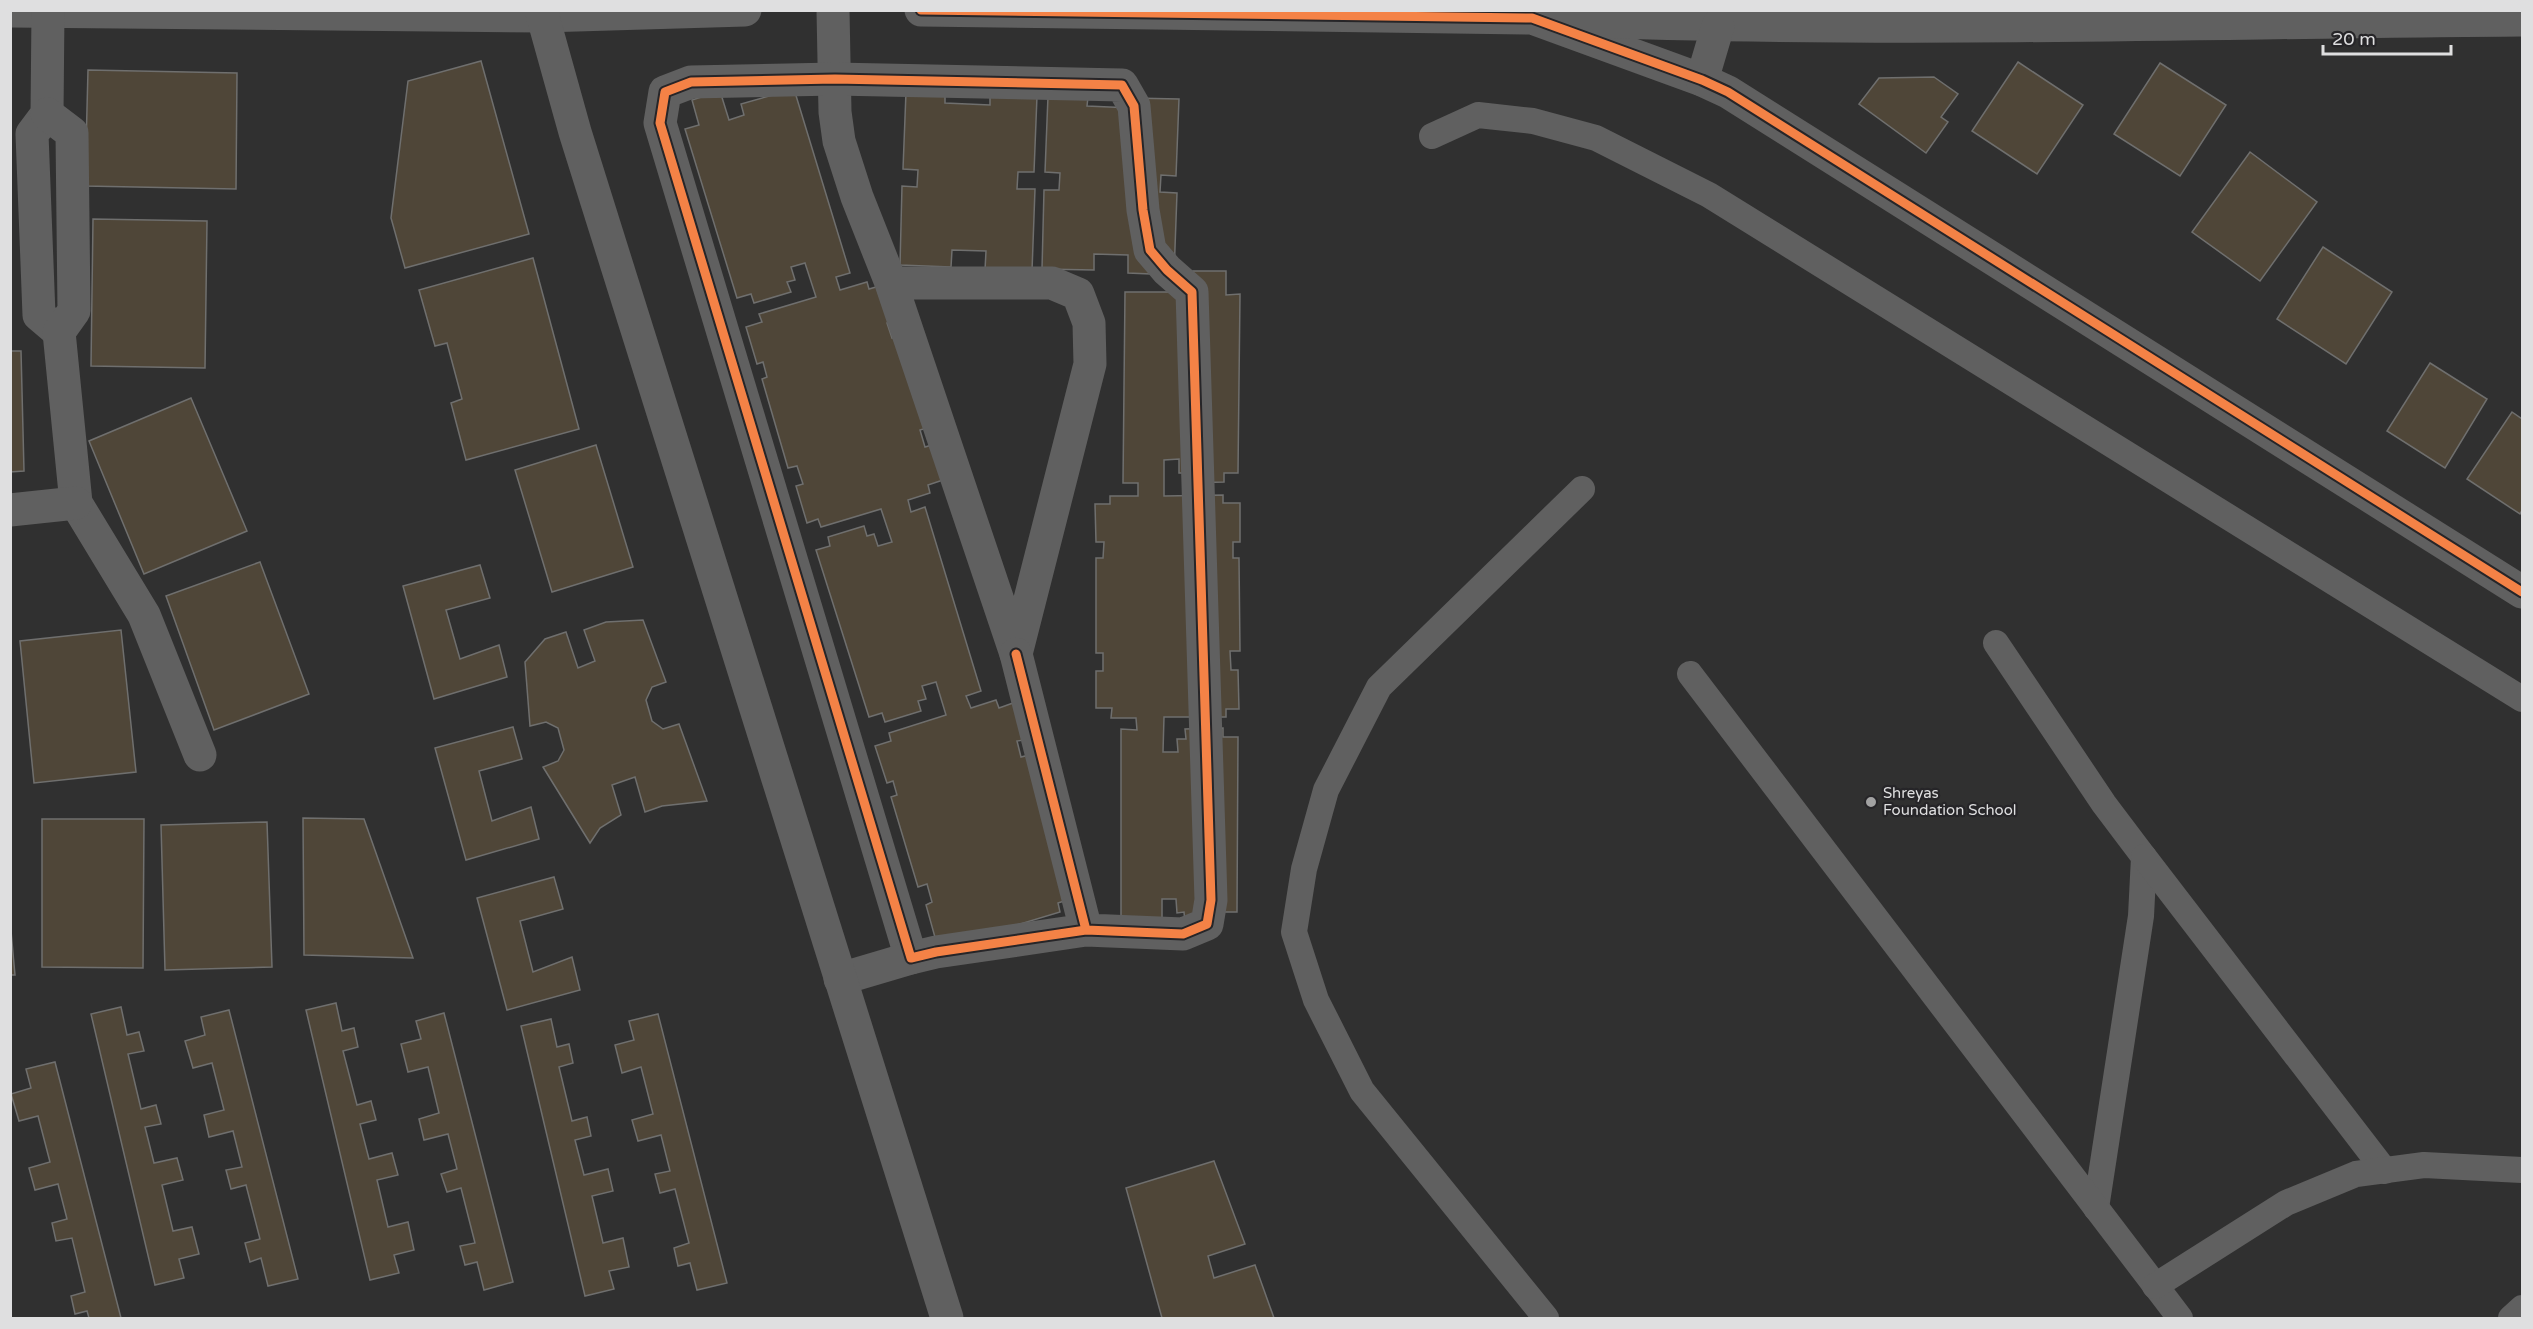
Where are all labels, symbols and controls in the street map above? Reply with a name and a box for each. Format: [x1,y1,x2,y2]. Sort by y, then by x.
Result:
scale bar [2323,18,2450,56]
text: 20 m [2332,28,2376,50]
place label: Shreyas Foundation School [1883,784,2017,819]
marker: Shreyas Foundation School [1864,795,1878,809]

